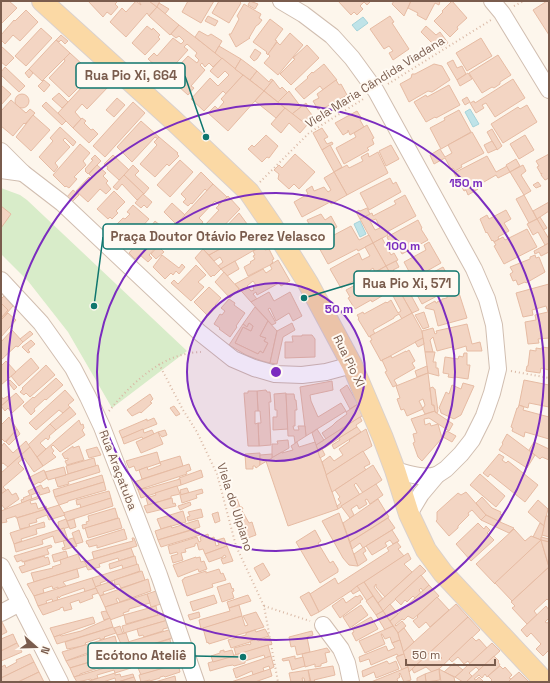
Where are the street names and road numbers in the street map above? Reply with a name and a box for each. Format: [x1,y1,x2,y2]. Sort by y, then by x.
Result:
street label: Viela Maria Cândida Viadana [302,32,448,132]
street label: Rua Pio XI [330,332,368,390]
street label: Rua Araçatuba [95,428,141,512]
street label: Viela do Ulpiano [213,461,257,553]

